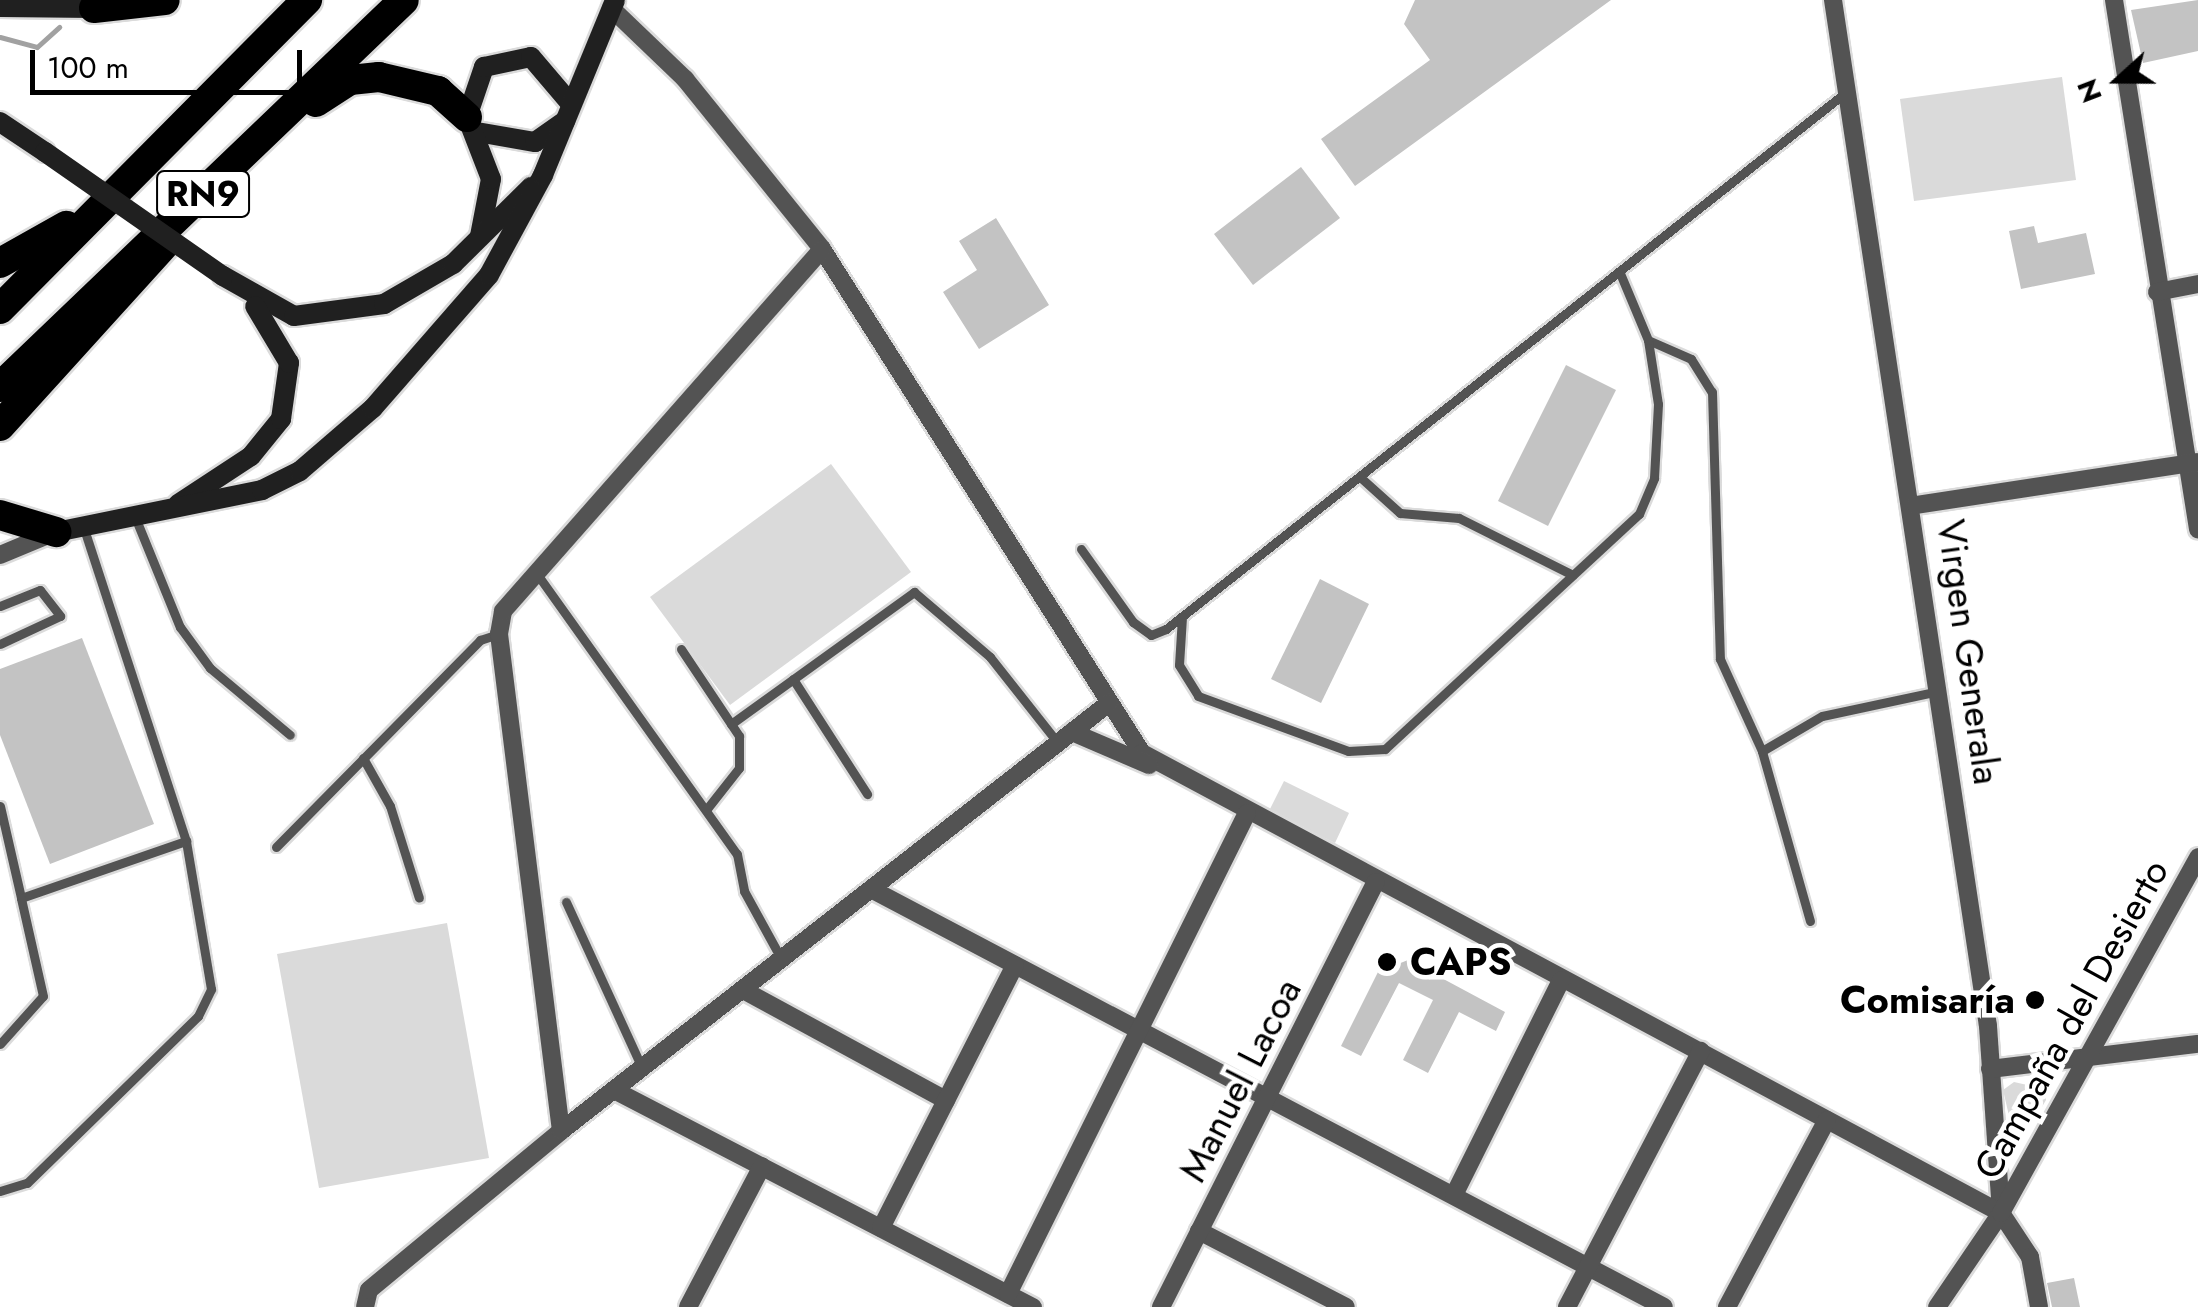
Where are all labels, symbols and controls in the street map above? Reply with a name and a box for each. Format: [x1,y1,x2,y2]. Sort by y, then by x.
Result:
scale bar [35,30,308,92]
north arrow [2068,30,2168,130]
text: 100 m [47,46,129,89]
text: N [2066,73,2113,109]
road number: RN9 [156,164,250,224]
street label: Virgen Generala [1928,517,2010,787]
street label: Campaña del Desierto [1964,851,2178,1187]
place label: CAPS [1410,939,1511,985]
marker: CAPS [1374,949,1400,975]
street label: Manuel Lacoa [1169,971,1311,1189]
place label: Comisaría [1840,977,2015,1023]
marker: Comisaría [2024,989,2046,1011]

